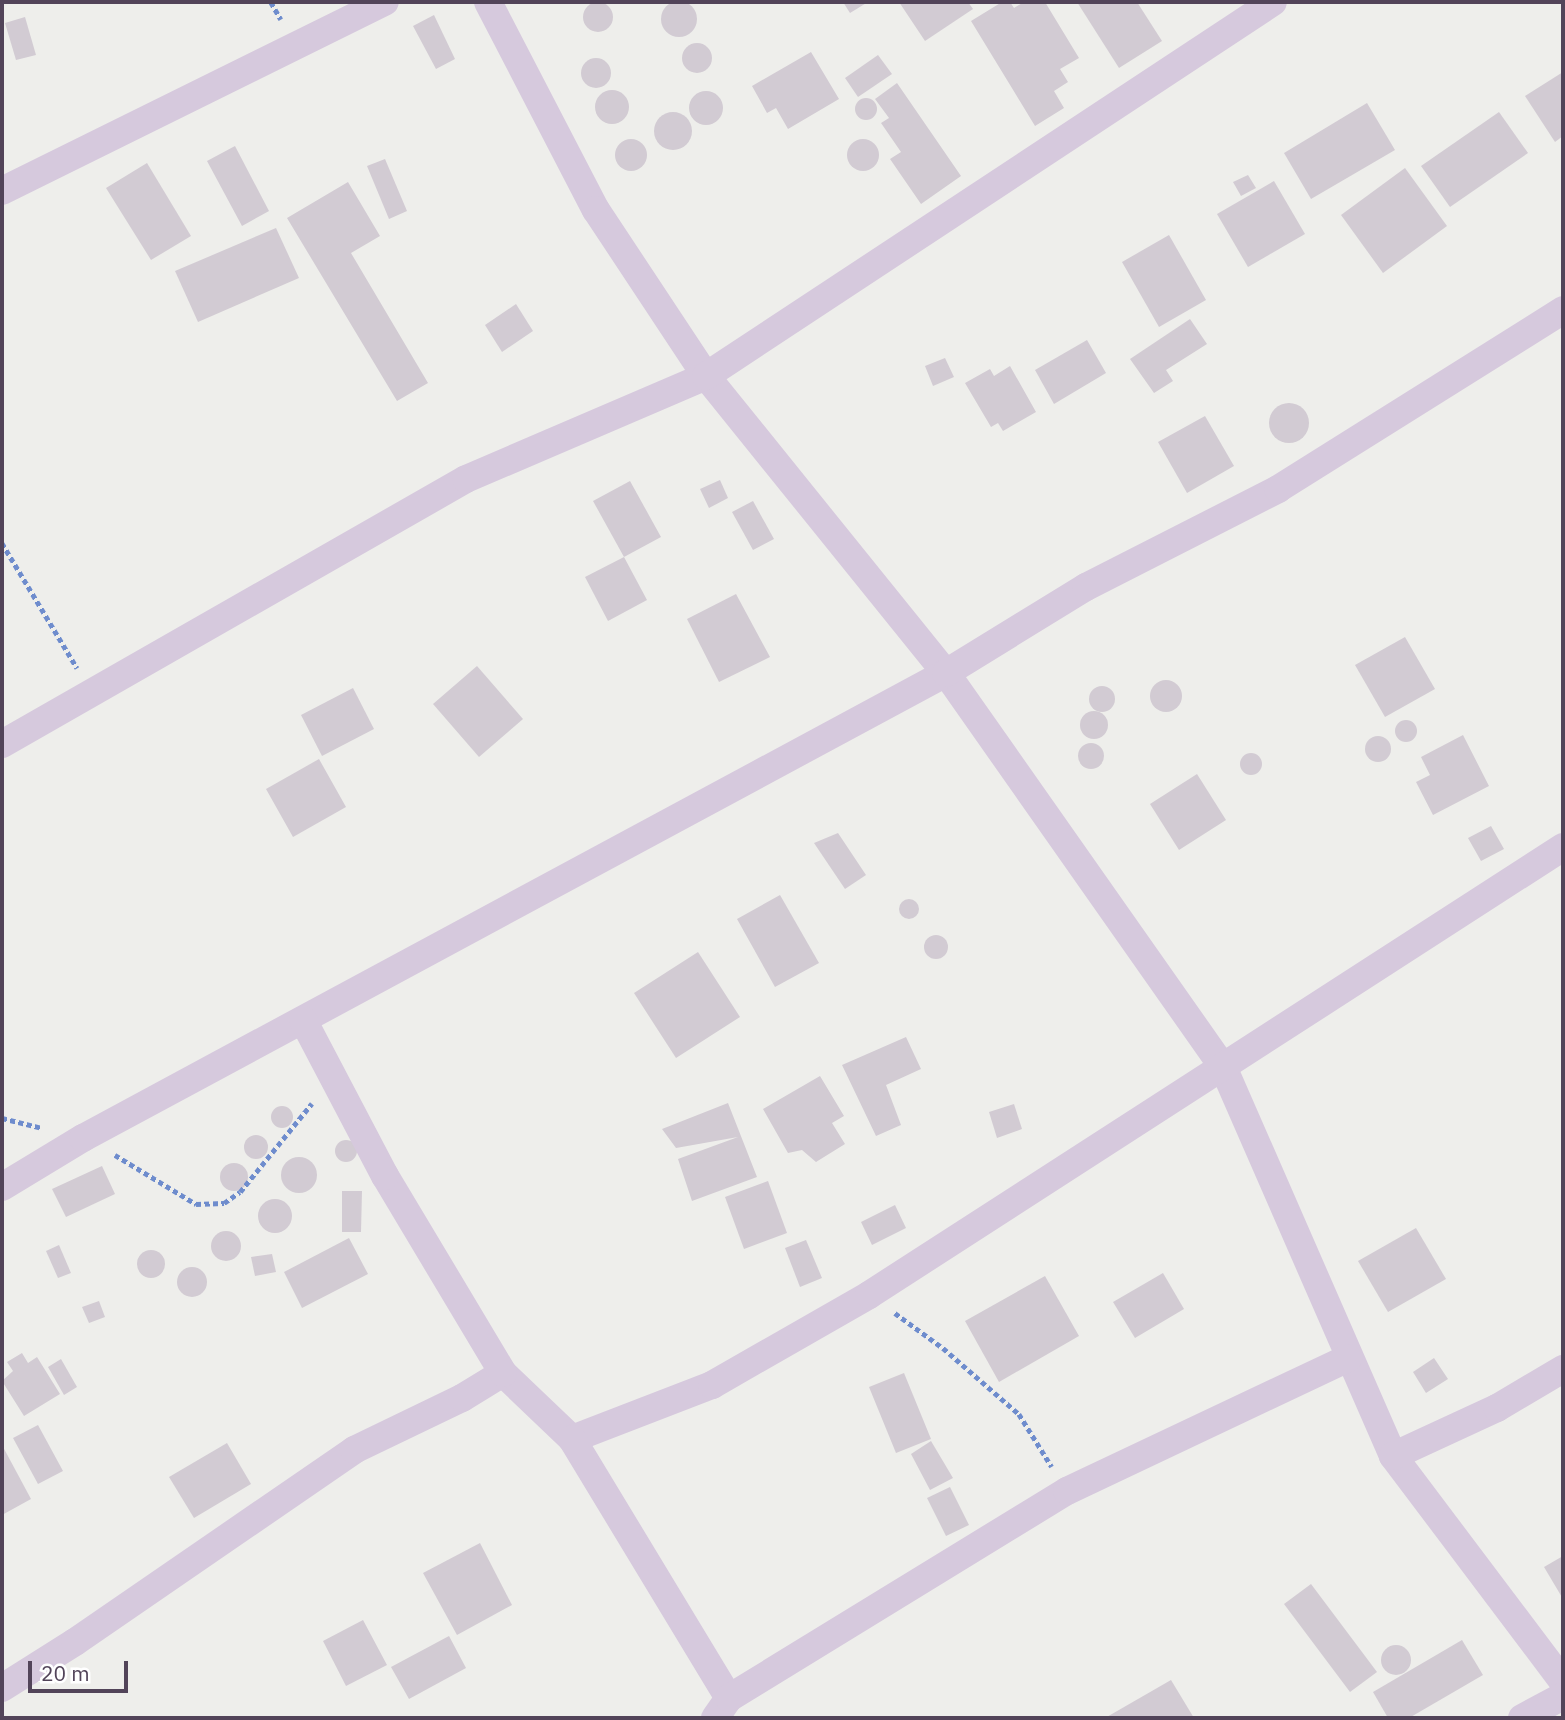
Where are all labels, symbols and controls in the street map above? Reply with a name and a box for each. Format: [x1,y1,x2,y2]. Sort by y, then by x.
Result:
scale bar [32,1646,131,1690]
text: 20 m [41,1659,90,1687]

